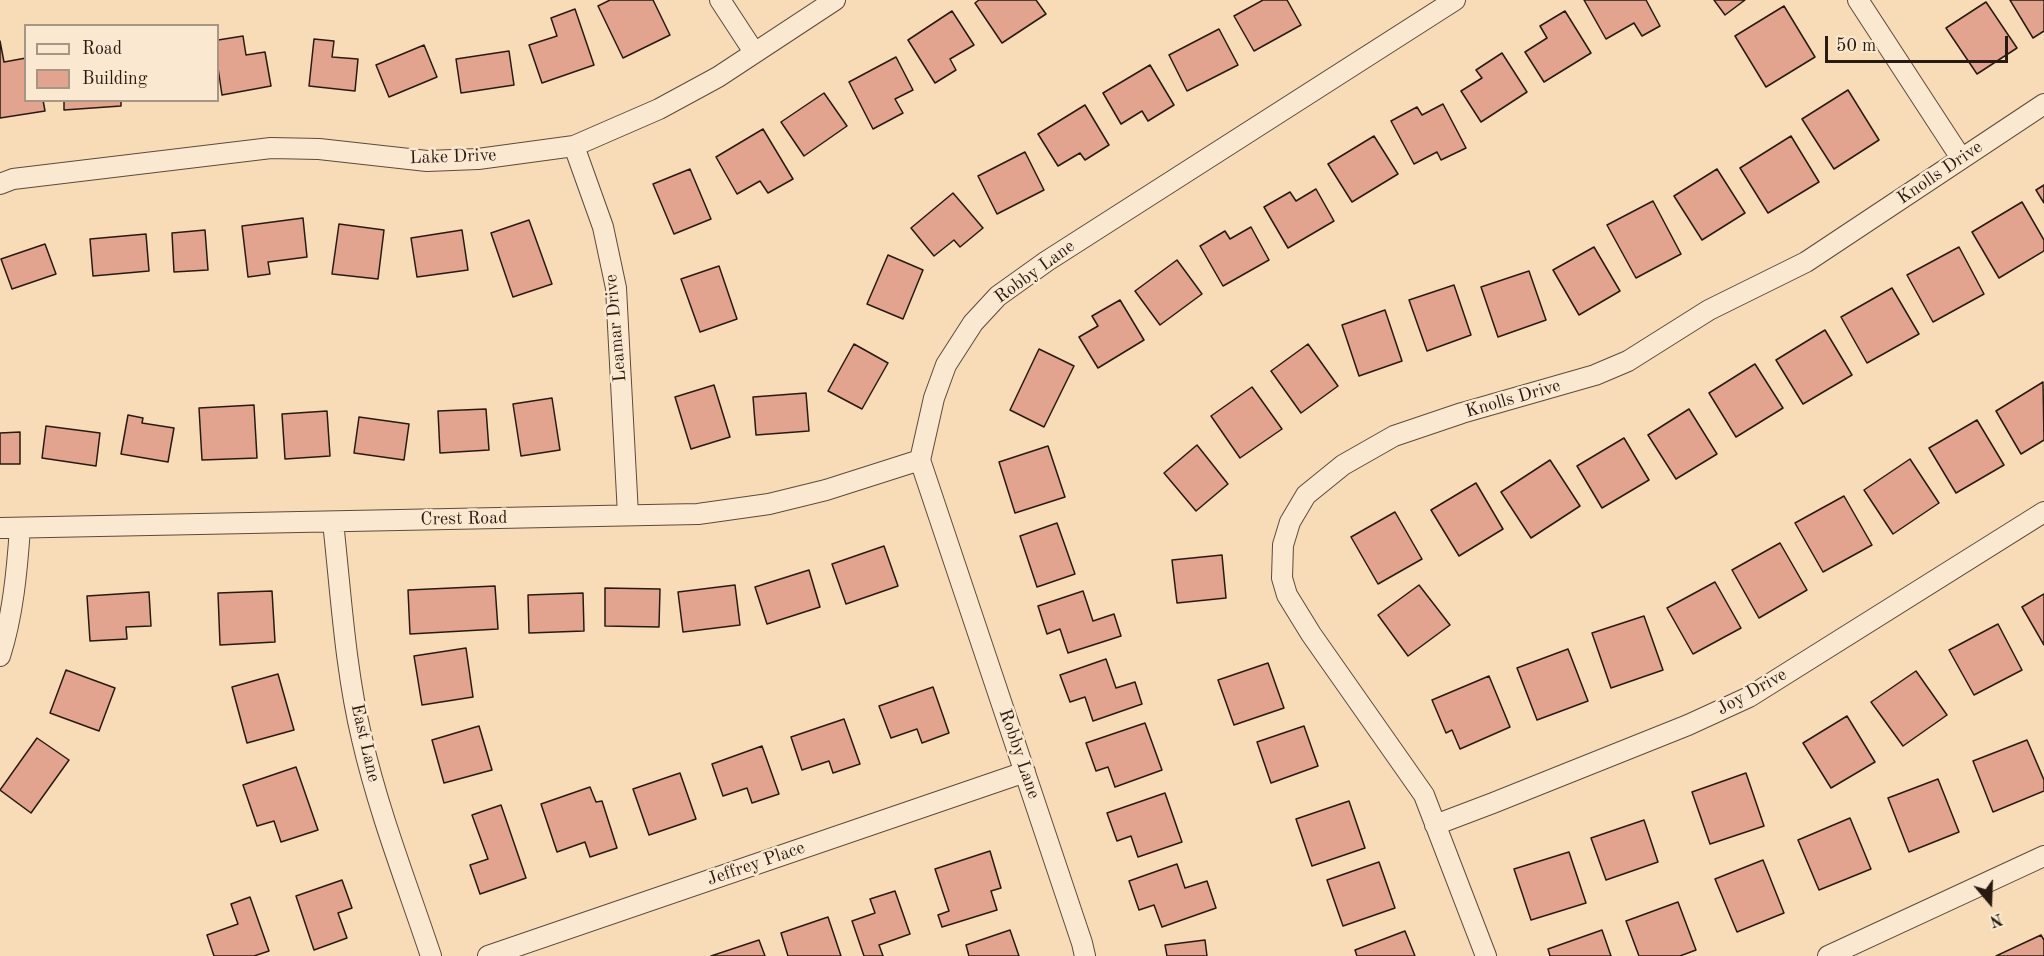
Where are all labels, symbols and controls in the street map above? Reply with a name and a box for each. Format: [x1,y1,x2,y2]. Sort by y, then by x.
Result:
legend [24,24,219,102]
scale bar [1828,24,2011,62]
text: 50 m [1836,37,1876,55]
text: Road [82,40,122,58]
text: Building [82,70,147,88]
street label: Knolls Drive [1893,137,1987,209]
street label: Lake Drive [409,145,497,169]
street label: Robby Lane [991,236,1079,308]
street label: Leamar Drive [601,273,631,383]
street label: Knolls Drive [1463,375,1563,423]
street label: Crest Road [420,507,508,531]
street label: Joy Drive [1713,664,1791,720]
street label: East Lane [346,702,384,784]
street label: Robby Lane [994,706,1044,802]
street label: Jeffrey Place [704,837,808,891]
north arrow [1960,872,2020,932]
text: N [1987,909,2004,929]

